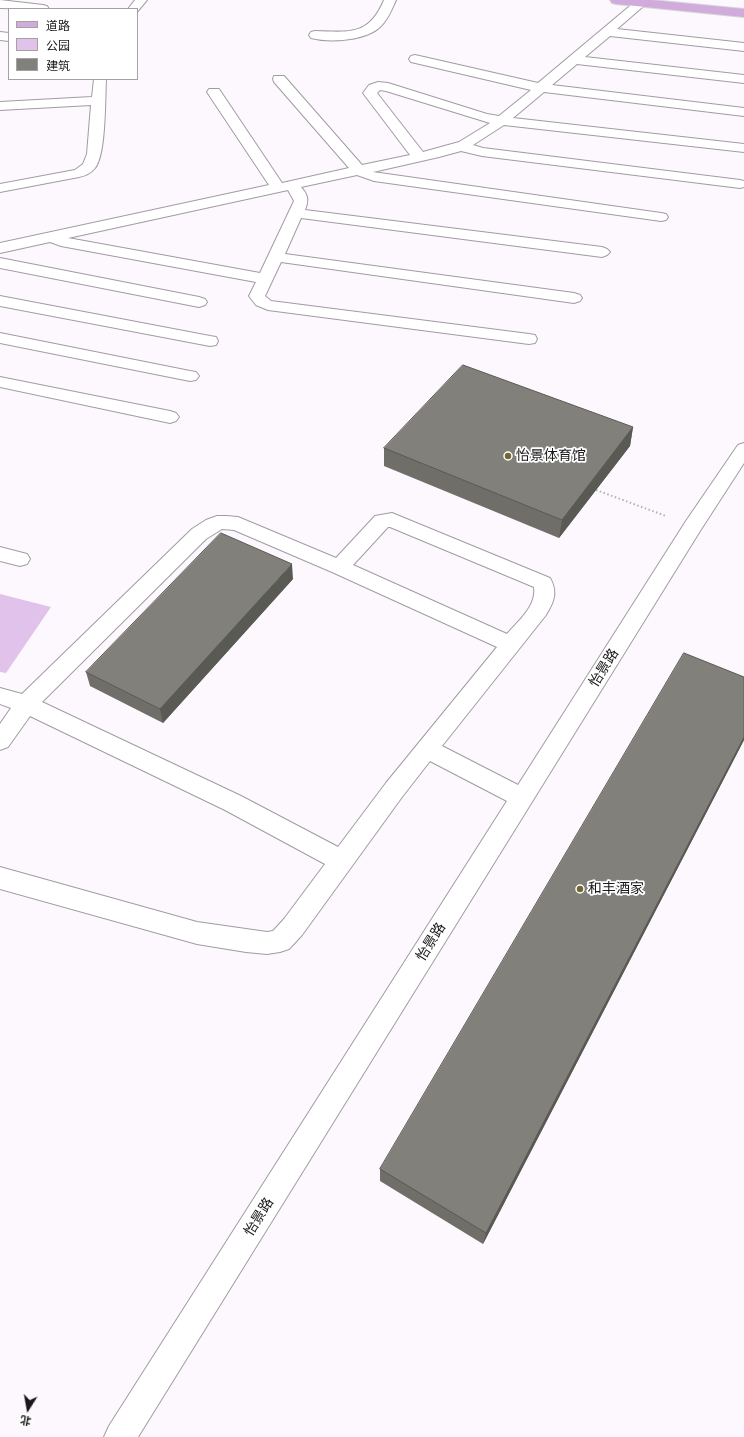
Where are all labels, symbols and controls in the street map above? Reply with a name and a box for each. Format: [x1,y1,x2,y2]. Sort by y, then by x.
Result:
legend [8,8,138,80]
text: 道路 [46,18,70,33]
text: 公园 [46,38,70,53]
text: 建筑 [46,58,70,73]
place label: 怡景体育馆 [516,448,586,464]
marker: 怡景体育馆 [503,451,513,461]
street label: 怡景路 [586,646,622,690]
place label: 和丰酒家 [588,881,644,897]
marker: 和丰酒家 [575,884,585,894]
street label: 怡景路 [413,920,449,964]
street label: 怡景路 [241,1195,277,1239]
north arrow [8,1389,48,1429]
text: 北 [19,1413,32,1429]

